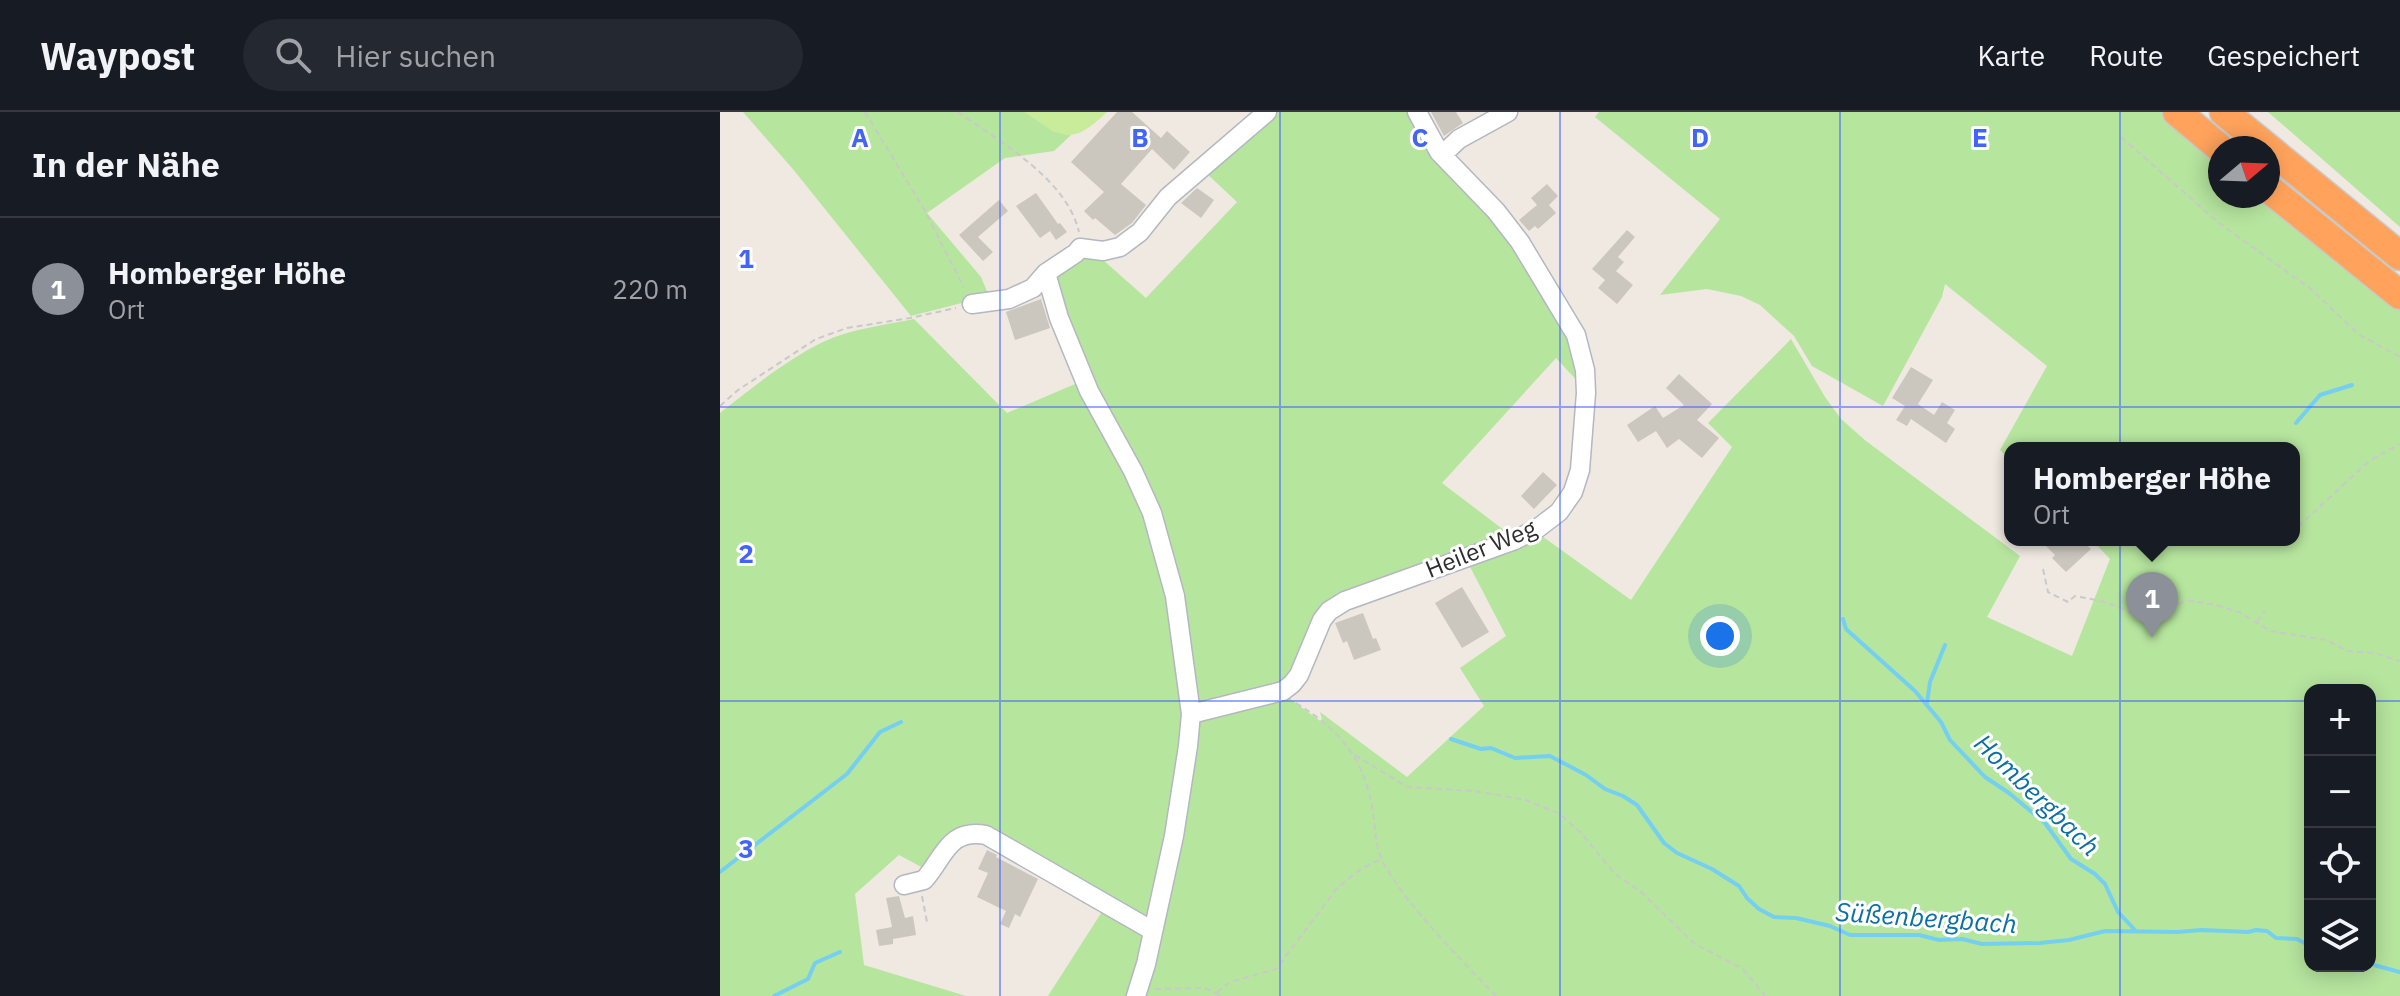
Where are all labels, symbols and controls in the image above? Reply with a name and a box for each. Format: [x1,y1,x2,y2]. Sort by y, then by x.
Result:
search box [243,19,803,91]
text: Waypost [40,31,195,80]
icon: search [271,33,315,77]
text: Hier suchen [335,36,496,75]
text: Karte [1977,37,2045,74]
text: Route [2089,37,2163,74]
text: Gespeichert [2207,37,2360,74]
text: A [851,120,869,154]
text: B [1131,120,1149,154]
text: C [1412,120,1429,154]
text: D [1691,120,1709,154]
text: E [1972,120,1988,154]
north arrow [2208,136,2280,208]
text: In der Nähe [32,142,220,186]
text: 1 [738,241,754,275]
text: Homberger Höhe [108,253,346,292]
text: 1 [50,272,66,306]
text: 220 m [612,272,688,306]
text: Ort [108,292,145,326]
popup [2004,442,2300,546]
text: Homberger Höhe [2033,458,2271,497]
text: Ort [2033,497,2070,531]
street label: Heiler Weg [1420,511,1541,585]
text: 2 [738,536,754,570]
pin: 1 [2126,572,2178,638]
your location [1700,616,1740,656]
map controls [2304,684,2376,972]
button: + [2304,684,2376,756]
water label: Hombergbach [1968,726,2108,863]
button: − [2304,756,2376,828]
button: locate [2304,828,2376,900]
text: 3 [738,831,754,865]
water label: Süßenbergbach [1834,894,2018,940]
button: layers [2304,900,2376,972]

